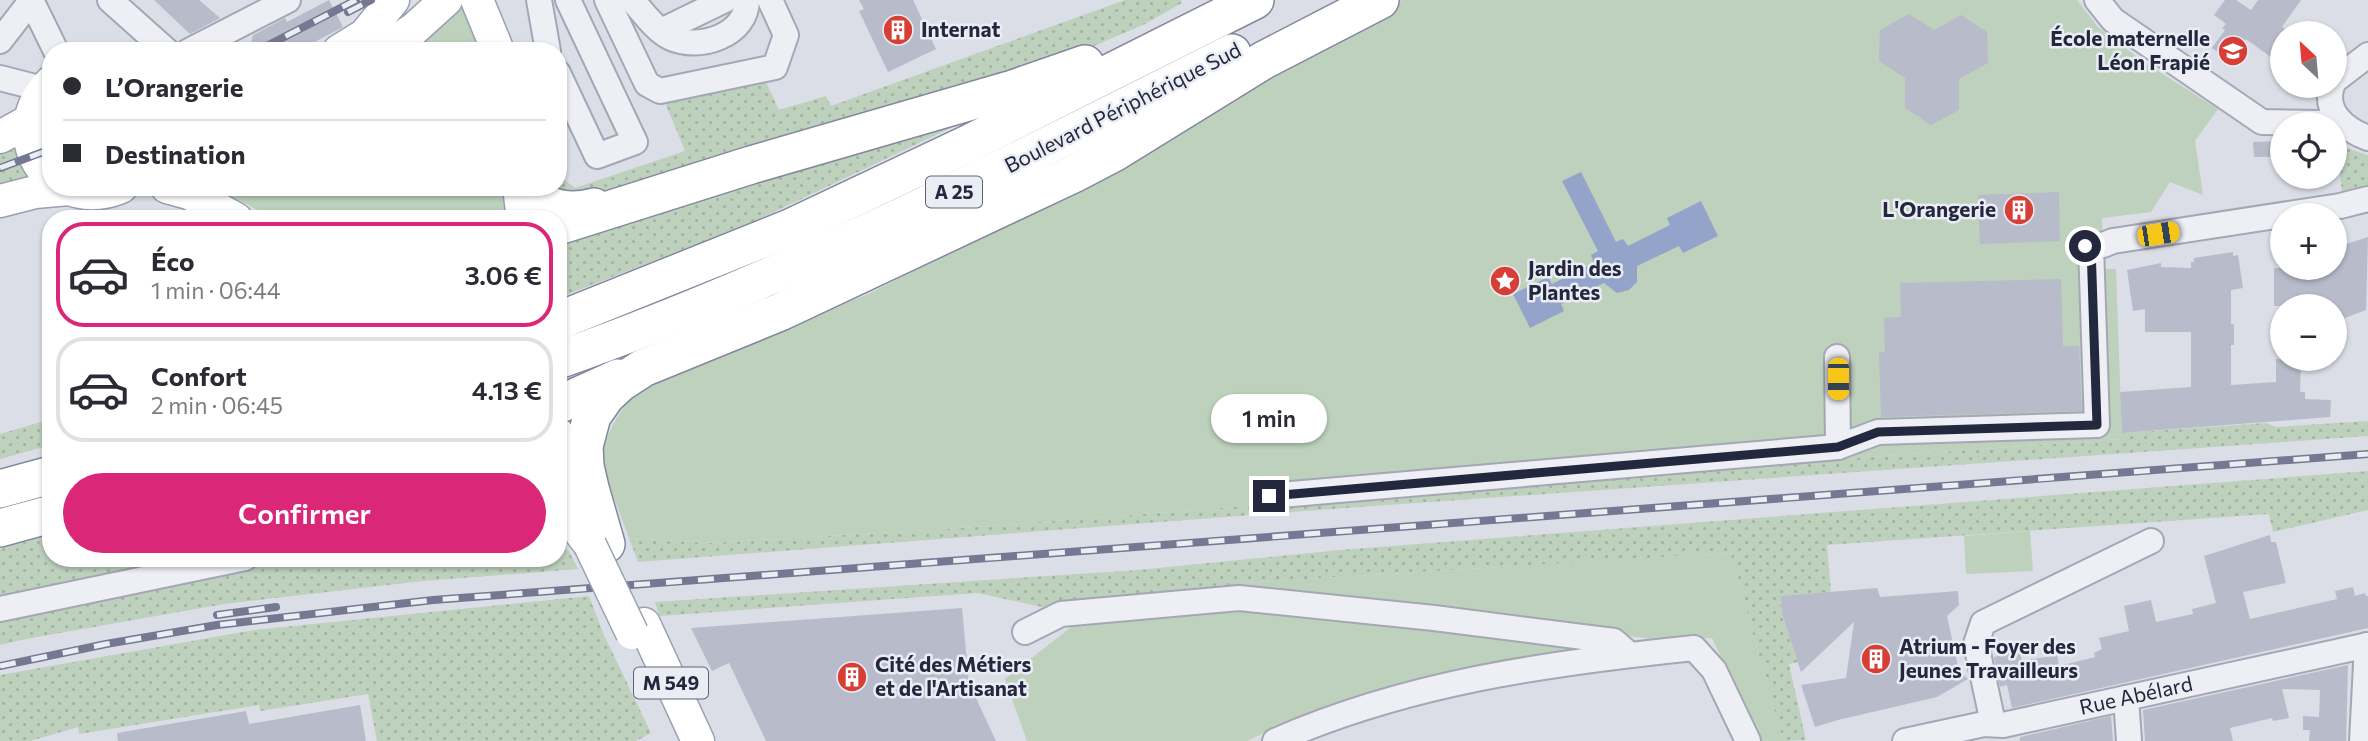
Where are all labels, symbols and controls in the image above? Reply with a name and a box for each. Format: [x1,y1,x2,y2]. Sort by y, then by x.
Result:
building icon: Internat [881,13,915,47]
place label: Internat [921,16,1000,41]
north arrow [2270,21,2347,98]
map controls [2270,21,2347,371]
place label: École maternelle Léon Frapié [2050,25,2210,74]
school or university icon: École maternelle Léon Frapié [2216,34,2250,68]
street label: Boulevard Périphérique Sud [1000,36,1245,177]
text: L’Orangerie [105,71,244,102]
button: locate [2270,112,2347,189]
text: Destination [105,138,246,169]
road number: A 25 [926,176,982,208]
building icon: L'Orangerie [2002,193,2036,227]
place label: L'Orangerie [1882,196,1996,221]
button: + [2270,203,2347,280]
car [2136,220,2181,248]
route start [2069,230,2101,262]
icon: car [67,243,130,306]
text: Éco [151,245,195,276]
place label: Jardin des Plantes [1528,255,1622,304]
text: 3.06 € [465,259,542,290]
place icon: Jardin des Plantes [1488,264,1522,298]
text: 1 min · 06:44 [151,276,281,304]
button: − [2270,294,2347,371]
icon: car [67,358,130,421]
car [1828,358,1849,400]
text: Confort [151,360,247,391]
text: 4.13 € [472,374,542,405]
text: 2 min · 06:45 [151,391,283,419]
callout: 1 min [1211,394,1327,444]
text: 1 min [1242,404,1296,432]
button: Confirmer [63,473,546,553]
route end [1253,480,1285,512]
place label: Atrium - Foyer des Jeunes Travailleurs [1899,633,2078,682]
building icon: Atrium - Foyer des Jeunes Travailleurs [1859,642,1893,676]
place label: Cité des Métiers et de l'Artisanat [875,651,1031,700]
building icon: Cité des Métiers et de l'Artisanat [835,660,869,694]
road number: M 549 [634,668,708,698]
street label: Rue Abélard [2077,670,2195,719]

